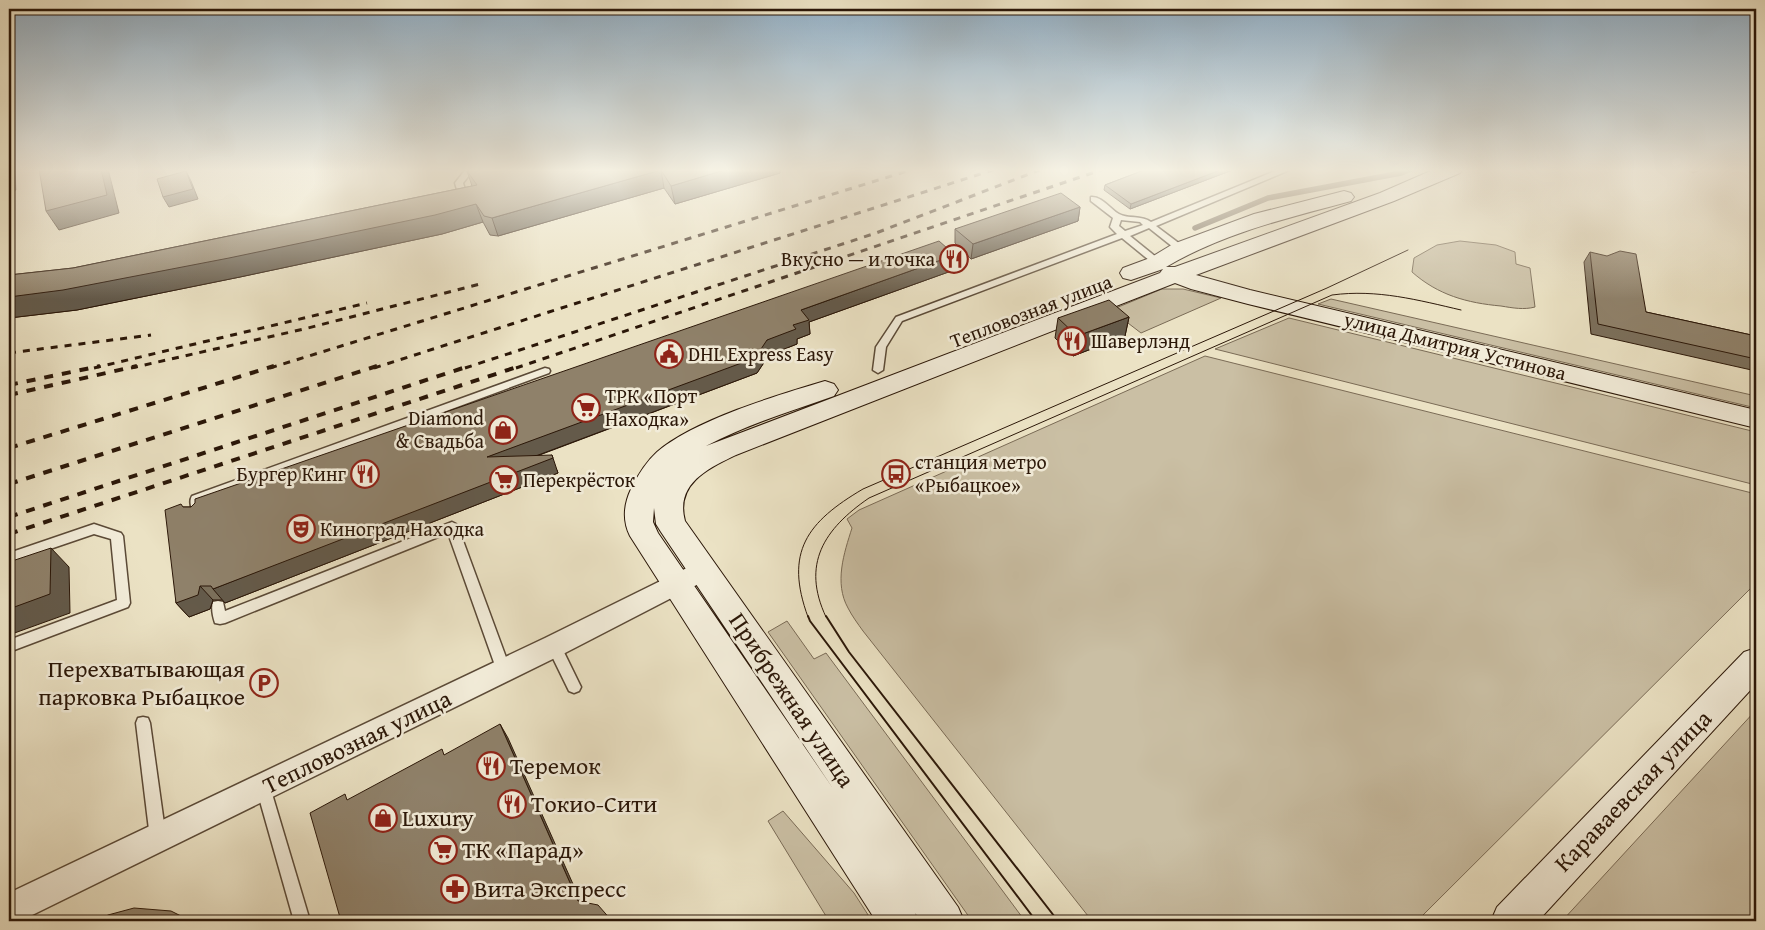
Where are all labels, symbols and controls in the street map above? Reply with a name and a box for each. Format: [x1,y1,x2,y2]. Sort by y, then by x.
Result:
place label: Вкусно — и точка [781,244,935,273]
restaurant icon: Вкусно — и точка [939,244,969,274]
street label: Тепловозная улица [946,266,1116,355]
street label: улица Дмитрия Устинова [1340,304,1570,387]
restaurant icon: Шаверлэнд [1057,326,1087,356]
place label: Шаверлэнд [1091,326,1190,355]
public building icon: DHL Express Easy [654,339,684,369]
place label: DHL Express Easy [688,339,834,368]
place label: ТРК «Порт Находка» [605,381,697,433]
supermarket icon: ТРК «Порт Находка» [571,393,601,423]
place label: Diamond & Свадьба [396,403,484,455]
shop icon: Diamond & Свадьба [488,415,518,445]
place label: станция метро «Рыбацкое» [915,447,1047,499]
place label: Бургер Кинг [236,459,347,488]
restaurant icon: Бургер Кинг [350,459,380,489]
bus stop icon: станция метро «Рыбацкое» [881,459,911,489]
supermarket icon: Перекрёсток [489,465,519,495]
place label: Перекрёсток [523,465,636,494]
theatre icon: Киноград Находка [286,514,316,544]
place label: Киноград Находка [320,514,485,543]
street label: Прибрежная улица [721,605,864,795]
place label: Перехватывающая парковка Рыбацкое [38,651,245,714]
parking icon: Перехватывающая парковка Рыбацкое [249,668,279,698]
street label: Тепловозная улица [257,680,457,802]
street label: Караваевская улица [1546,701,1720,880]
place label: Теремок [510,748,601,783]
restaurant icon: Теремок [476,751,506,781]
place label: Токио-Сити [531,786,657,821]
restaurant icon: Токио-Сити [497,789,527,819]
place label: Luxury [402,800,474,835]
shop icon: Luxury [368,803,398,833]
place label: ТК «Парад» [462,832,584,867]
supermarket icon: ТК «Парад» [428,835,458,865]
place label: Вита Экспресс [474,871,626,906]
pharmacy icon: Вита Экспресс [440,874,470,904]

